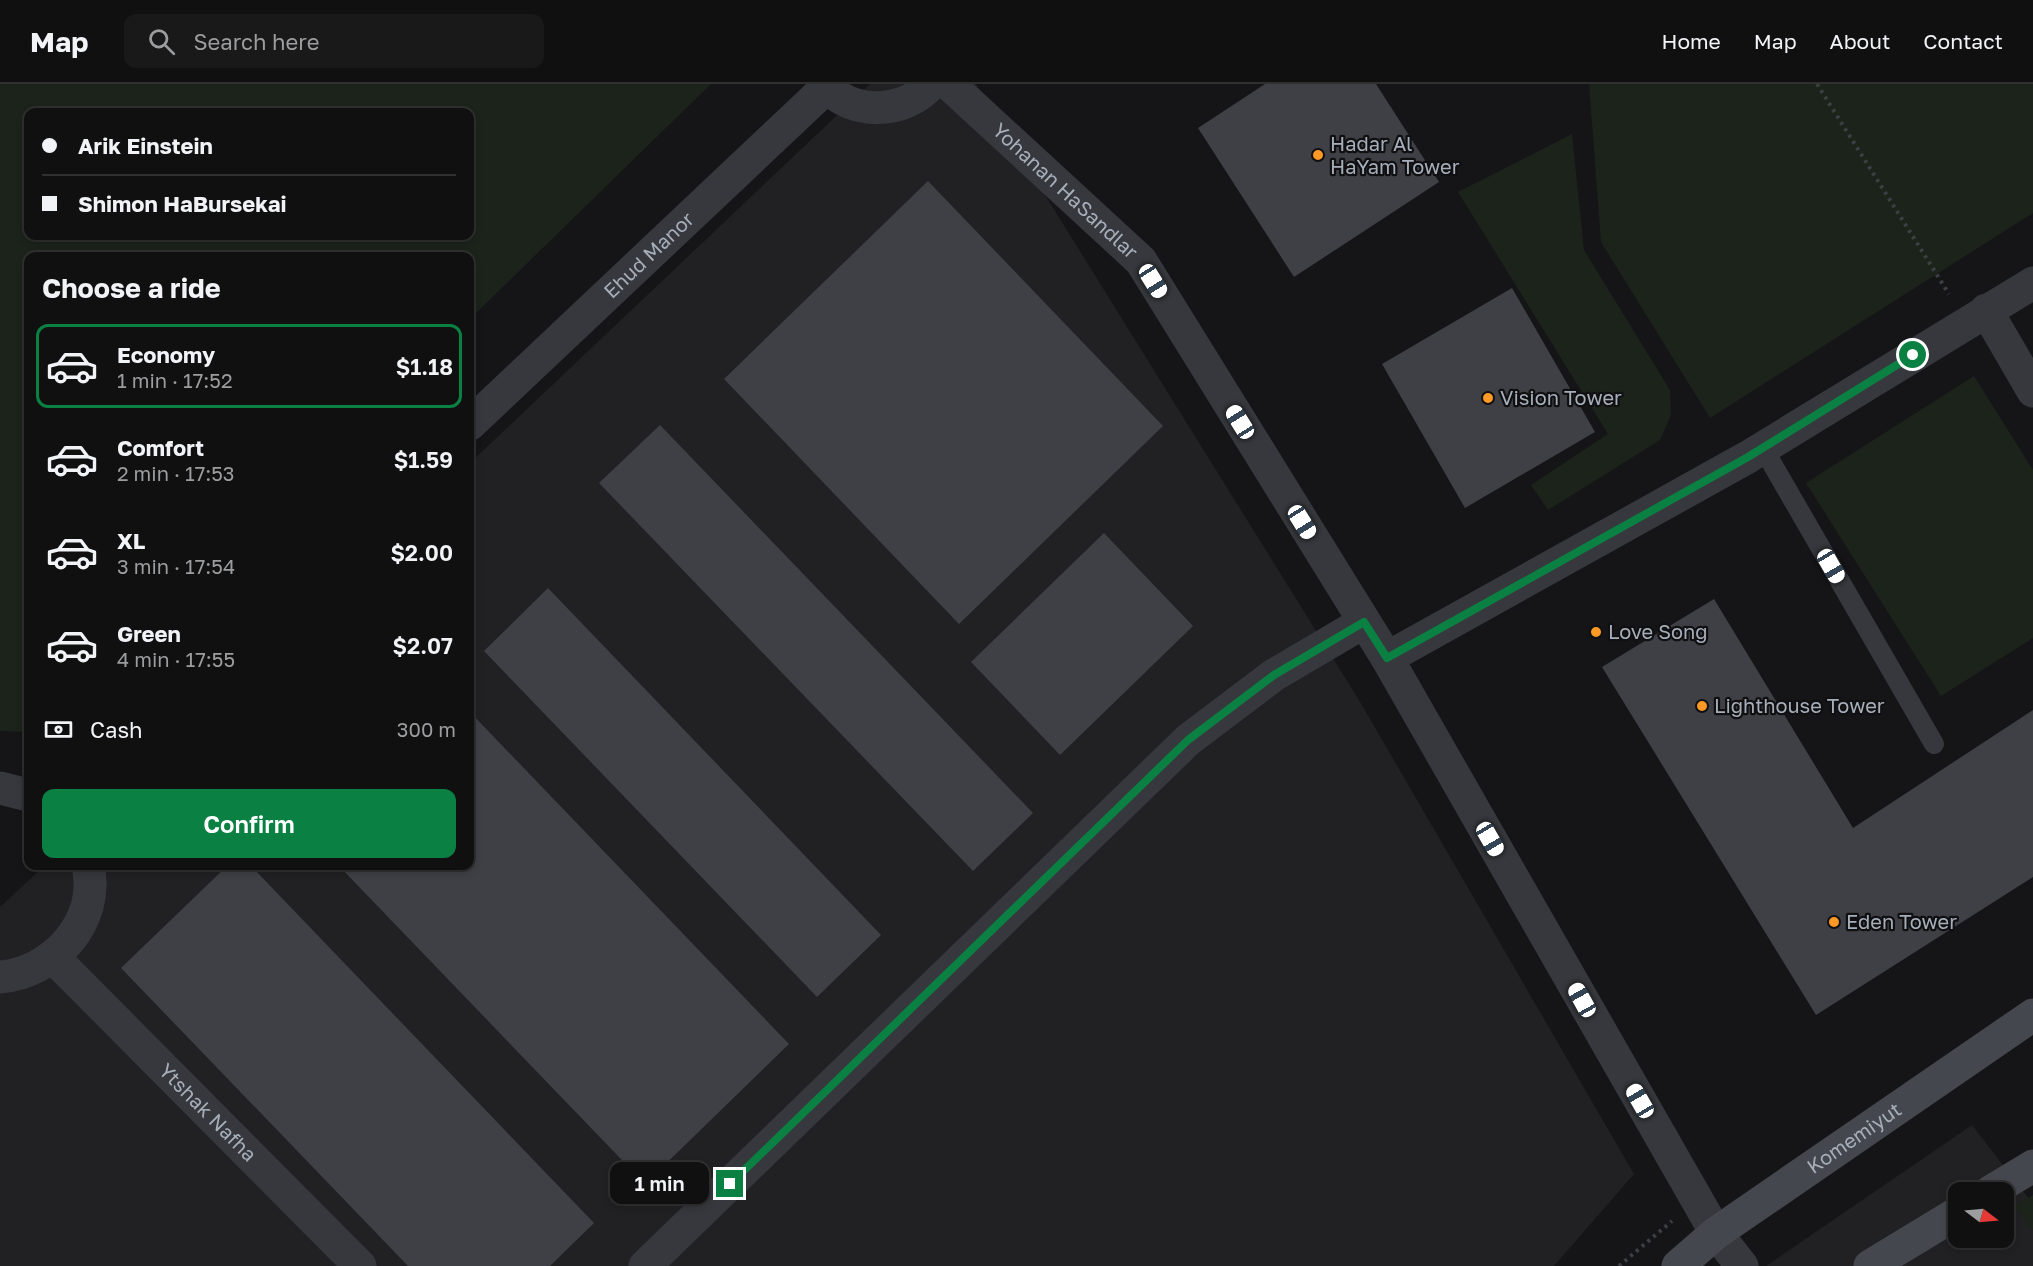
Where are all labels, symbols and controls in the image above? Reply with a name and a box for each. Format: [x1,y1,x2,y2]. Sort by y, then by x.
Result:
search box [124,14,544,68]
text: Map [30,25,88,58]
icon: search [145,25,178,58]
text: Search here [193,28,319,55]
text: Home [1661,28,1721,54]
text: Map [1754,28,1797,54]
text: About [1830,28,1890,54]
text: Contact [1923,28,2003,54]
street label: Yohanan HaSandlar [988,118,1143,263]
place label: Hadar Al HaYam Tower [1330,131,1460,178]
text: Arik Einstein [78,132,213,159]
marker: Hadar Al HaYam Tower [1311,148,1325,162]
text: Shimon HaBursekai [78,190,287,217]
street label: Ehud Manor [598,206,698,302]
car [1136,261,1170,301]
text: Choose a ride [42,272,221,304]
icon: car [45,339,99,393]
text: Economy [117,341,215,368]
route start [1899,341,1926,368]
text: $1.18 [396,353,453,380]
text: 1 min · 17:52 [117,368,233,392]
place label: Vision Tower [1500,385,1622,409]
marker: Vision Tower [1481,391,1495,405]
car [1223,402,1257,442]
icon: car [45,432,99,486]
text: Comfort [117,434,204,461]
text: $1.59 [394,446,453,473]
text: 2 min · 17:53 [117,461,235,485]
car [1285,502,1319,542]
icon: car [45,525,99,579]
text: XL [117,527,145,554]
text: $2.00 [390,539,453,566]
car [1814,546,1848,586]
text: 3 min · 17:54 [117,554,235,578]
icon: car [45,618,99,672]
place label: Love Song [1608,619,1708,643]
text: Green [117,620,181,647]
marker: Love Song [1589,625,1603,639]
text: $2.07 [393,632,453,659]
text: 4 min · 17:55 [117,647,235,671]
place label: Lighthouse Tower [1714,693,1885,717]
marker: Lighthouse Tower [1695,699,1709,713]
icon: cash [42,713,75,746]
text: Cash [90,716,143,743]
text: 300 m [397,717,456,741]
button: Confirm [42,789,456,858]
car [1473,819,1507,859]
place label: Eden Tower [1846,909,1957,933]
marker: Eden Tower [1827,915,1841,929]
car [1565,980,1599,1020]
street label: Ytshak Nafha [155,1058,262,1166]
car [1623,1081,1657,1121]
street label: Komemiyut [1802,1096,1905,1178]
callout: 1 min [610,1163,709,1205]
route end [716,1170,743,1197]
text: 1 min [634,1171,685,1195]
north arrow [1948,1182,2014,1248]
map controls [1948,1182,2014,1248]

